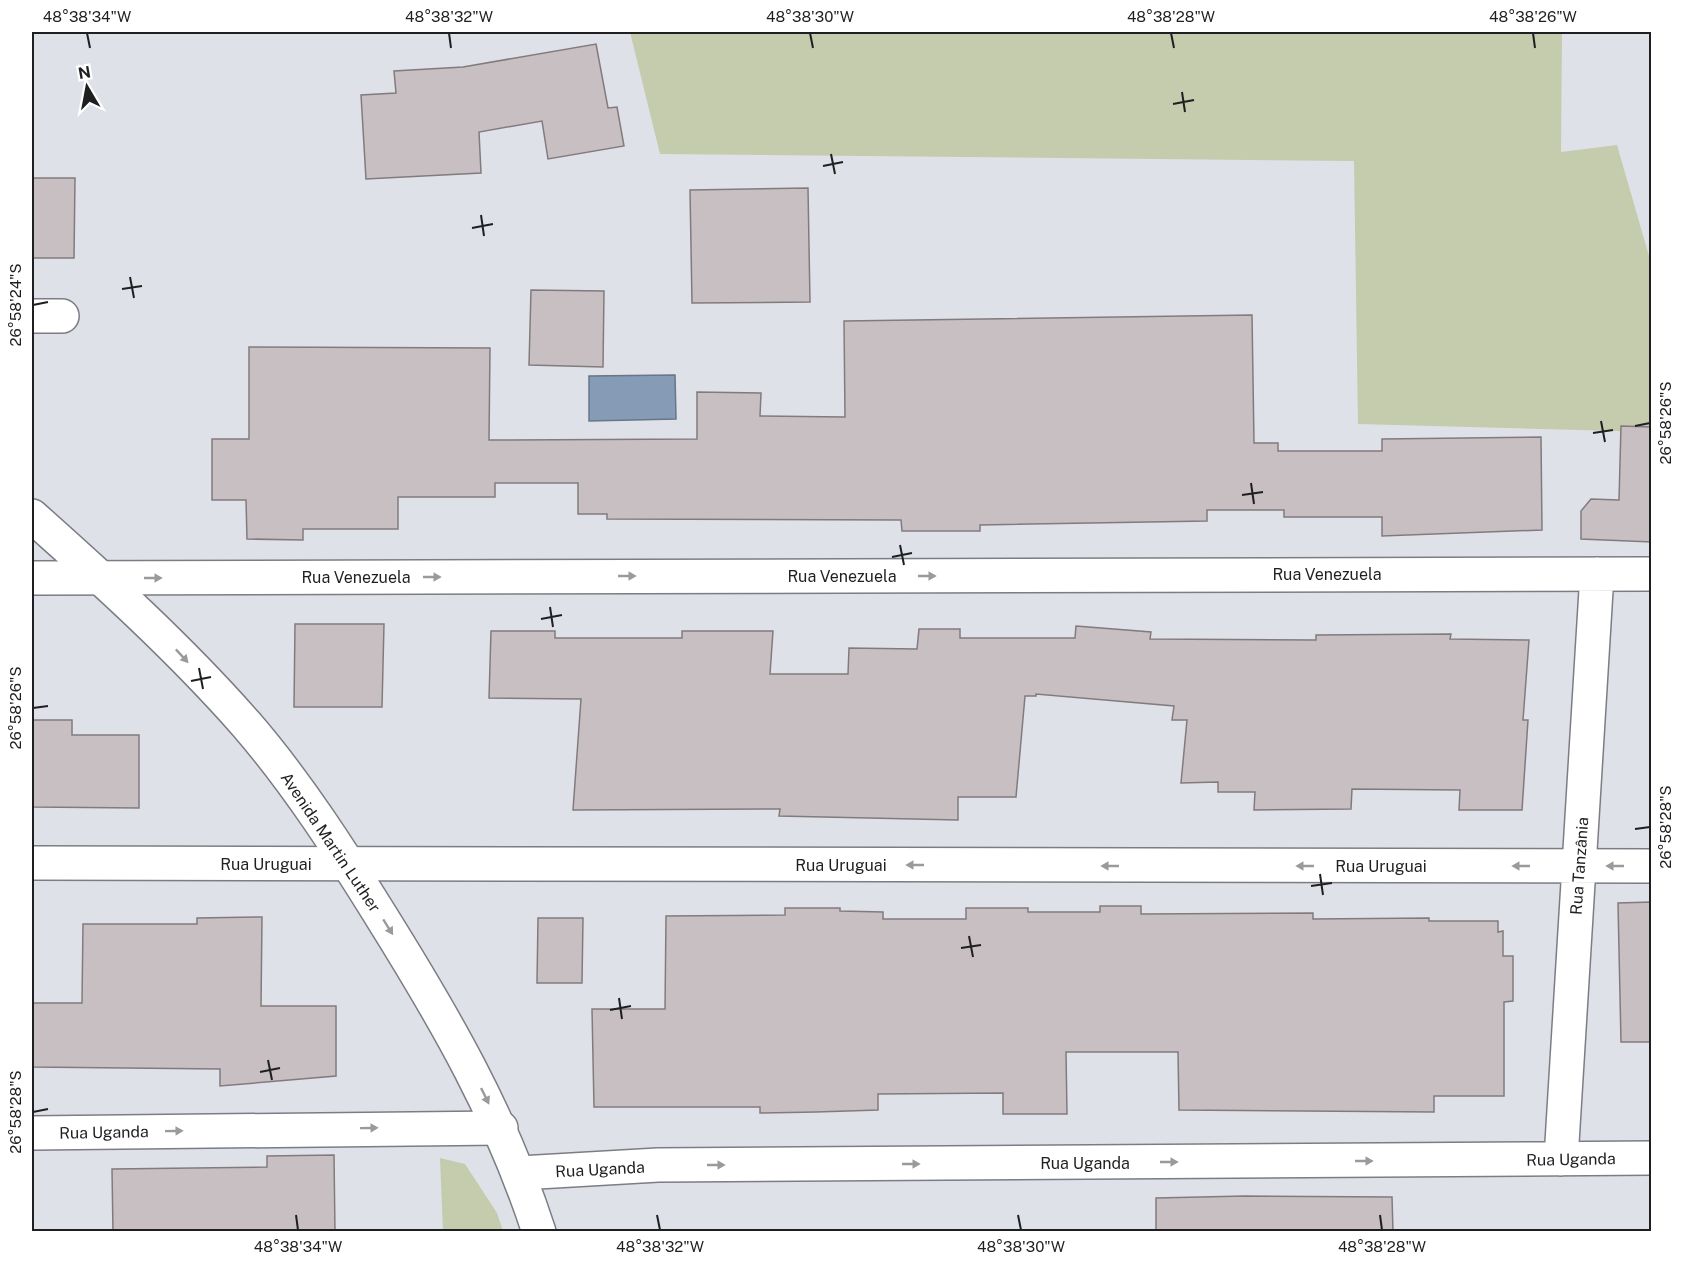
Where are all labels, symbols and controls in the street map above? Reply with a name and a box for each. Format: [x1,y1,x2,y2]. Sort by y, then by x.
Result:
text: 48°38'34"W [43,8,131,25]
text: 48°38'32"W [405,8,493,25]
text: 48°38'30"W [766,8,854,25]
text: 48°38'28"W [1127,8,1215,25]
text: 48°38'26"W [1489,8,1577,25]
north arrow [57,57,117,117]
text: N [77,62,92,83]
text: 26°58'24"S [7,263,24,347]
text: 26°58'26"S [1657,382,1674,464]
street label: Rua Venezuela [1272,565,1382,584]
street label: Rua Venezuela [787,567,897,586]
street label: Rua Venezuela [301,568,411,587]
one-way arrow [917,571,936,581]
one-way arrow [422,572,441,582]
one-way arrow [617,572,636,581]
one-way arrow [143,573,162,583]
one-way arrow [174,649,188,663]
text: 26°58'26"S [7,667,24,749]
street label: Avenida Martin Luther [277,769,384,916]
text: 26°58'28"S [1657,785,1674,869]
street label: Rua Tanzânia [1567,816,1592,916]
street label: Rua Uruguai [220,855,312,874]
street label: Rua Uruguai [795,856,887,875]
street label: Rua Uruguai [1335,857,1427,876]
one-way arrow [905,860,924,870]
one-way arrow [1100,861,1119,871]
one-way arrow [1295,861,1314,871]
one-way arrow [1511,861,1530,871]
one-way arrow [1606,861,1625,871]
one-way arrow [383,919,394,935]
text: 26°58'28"S [7,1070,24,1154]
one-way arrow [481,1088,490,1105]
street label: Rua Uganda [59,1122,149,1143]
one-way arrow [359,1124,378,1133]
one-way arrow [164,1126,183,1136]
street label: Rua Uganda [1526,1149,1616,1170]
street label: Rua Uganda [1040,1154,1130,1173]
one-way arrow [1354,1156,1373,1166]
one-way arrow [1159,1157,1178,1167]
street label: Rua Uganda [555,1158,645,1181]
one-way arrow [901,1159,920,1169]
one-way arrow [706,1160,725,1170]
text: 48°38'34"W [254,1238,342,1255]
text: 48°38'32"W [616,1238,704,1255]
text: 48°38'30"W [977,1238,1065,1255]
text: 48°38'28"W [1338,1238,1426,1255]

